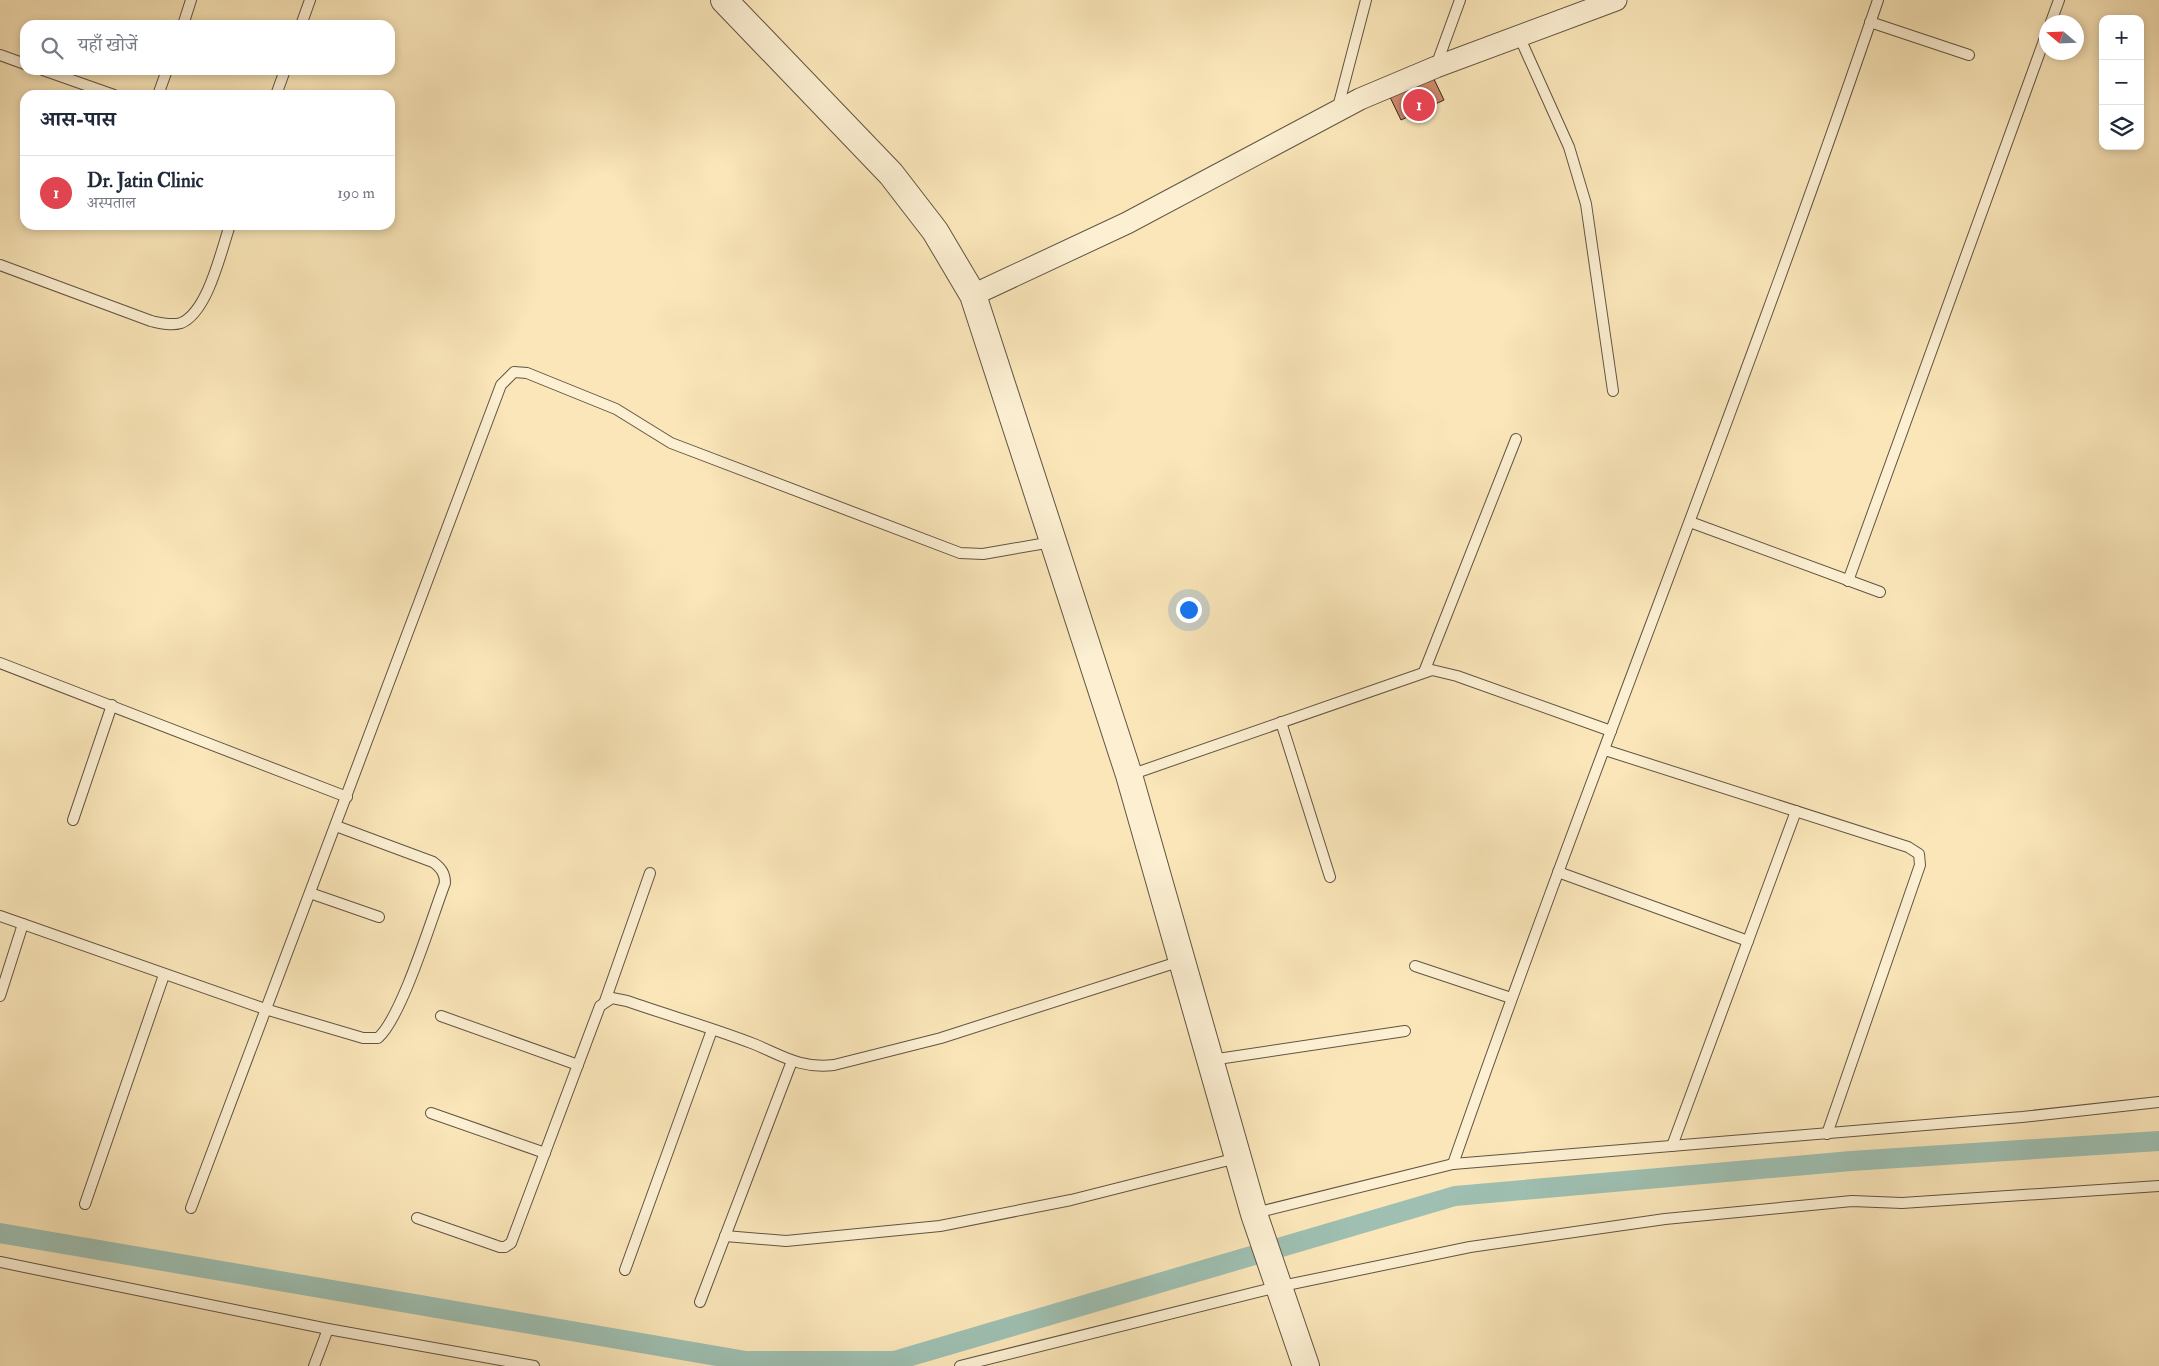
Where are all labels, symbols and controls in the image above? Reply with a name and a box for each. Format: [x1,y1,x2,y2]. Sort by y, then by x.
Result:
north arrow [2039,15,2084,60]
map controls [2099,15,2144,150]
button: + [2099,15,2144,60]
search box [20,20,395,75]
text: यहाँ खोजें [78,33,138,57]
icon: search [38,34,66,62]
button: − [2099,60,2144,105]
pin: 1 [1403,86,1435,124]
button: layers [2099,105,2144,150]
text: आस-पास [40,106,116,133]
text: Dr. Jatin Clinic [87,169,203,193]
text: 1 [53,183,59,203]
text: 190 m [337,183,375,203]
text: अस्पताल [87,193,136,213]
your location [1176,597,1202,623]

